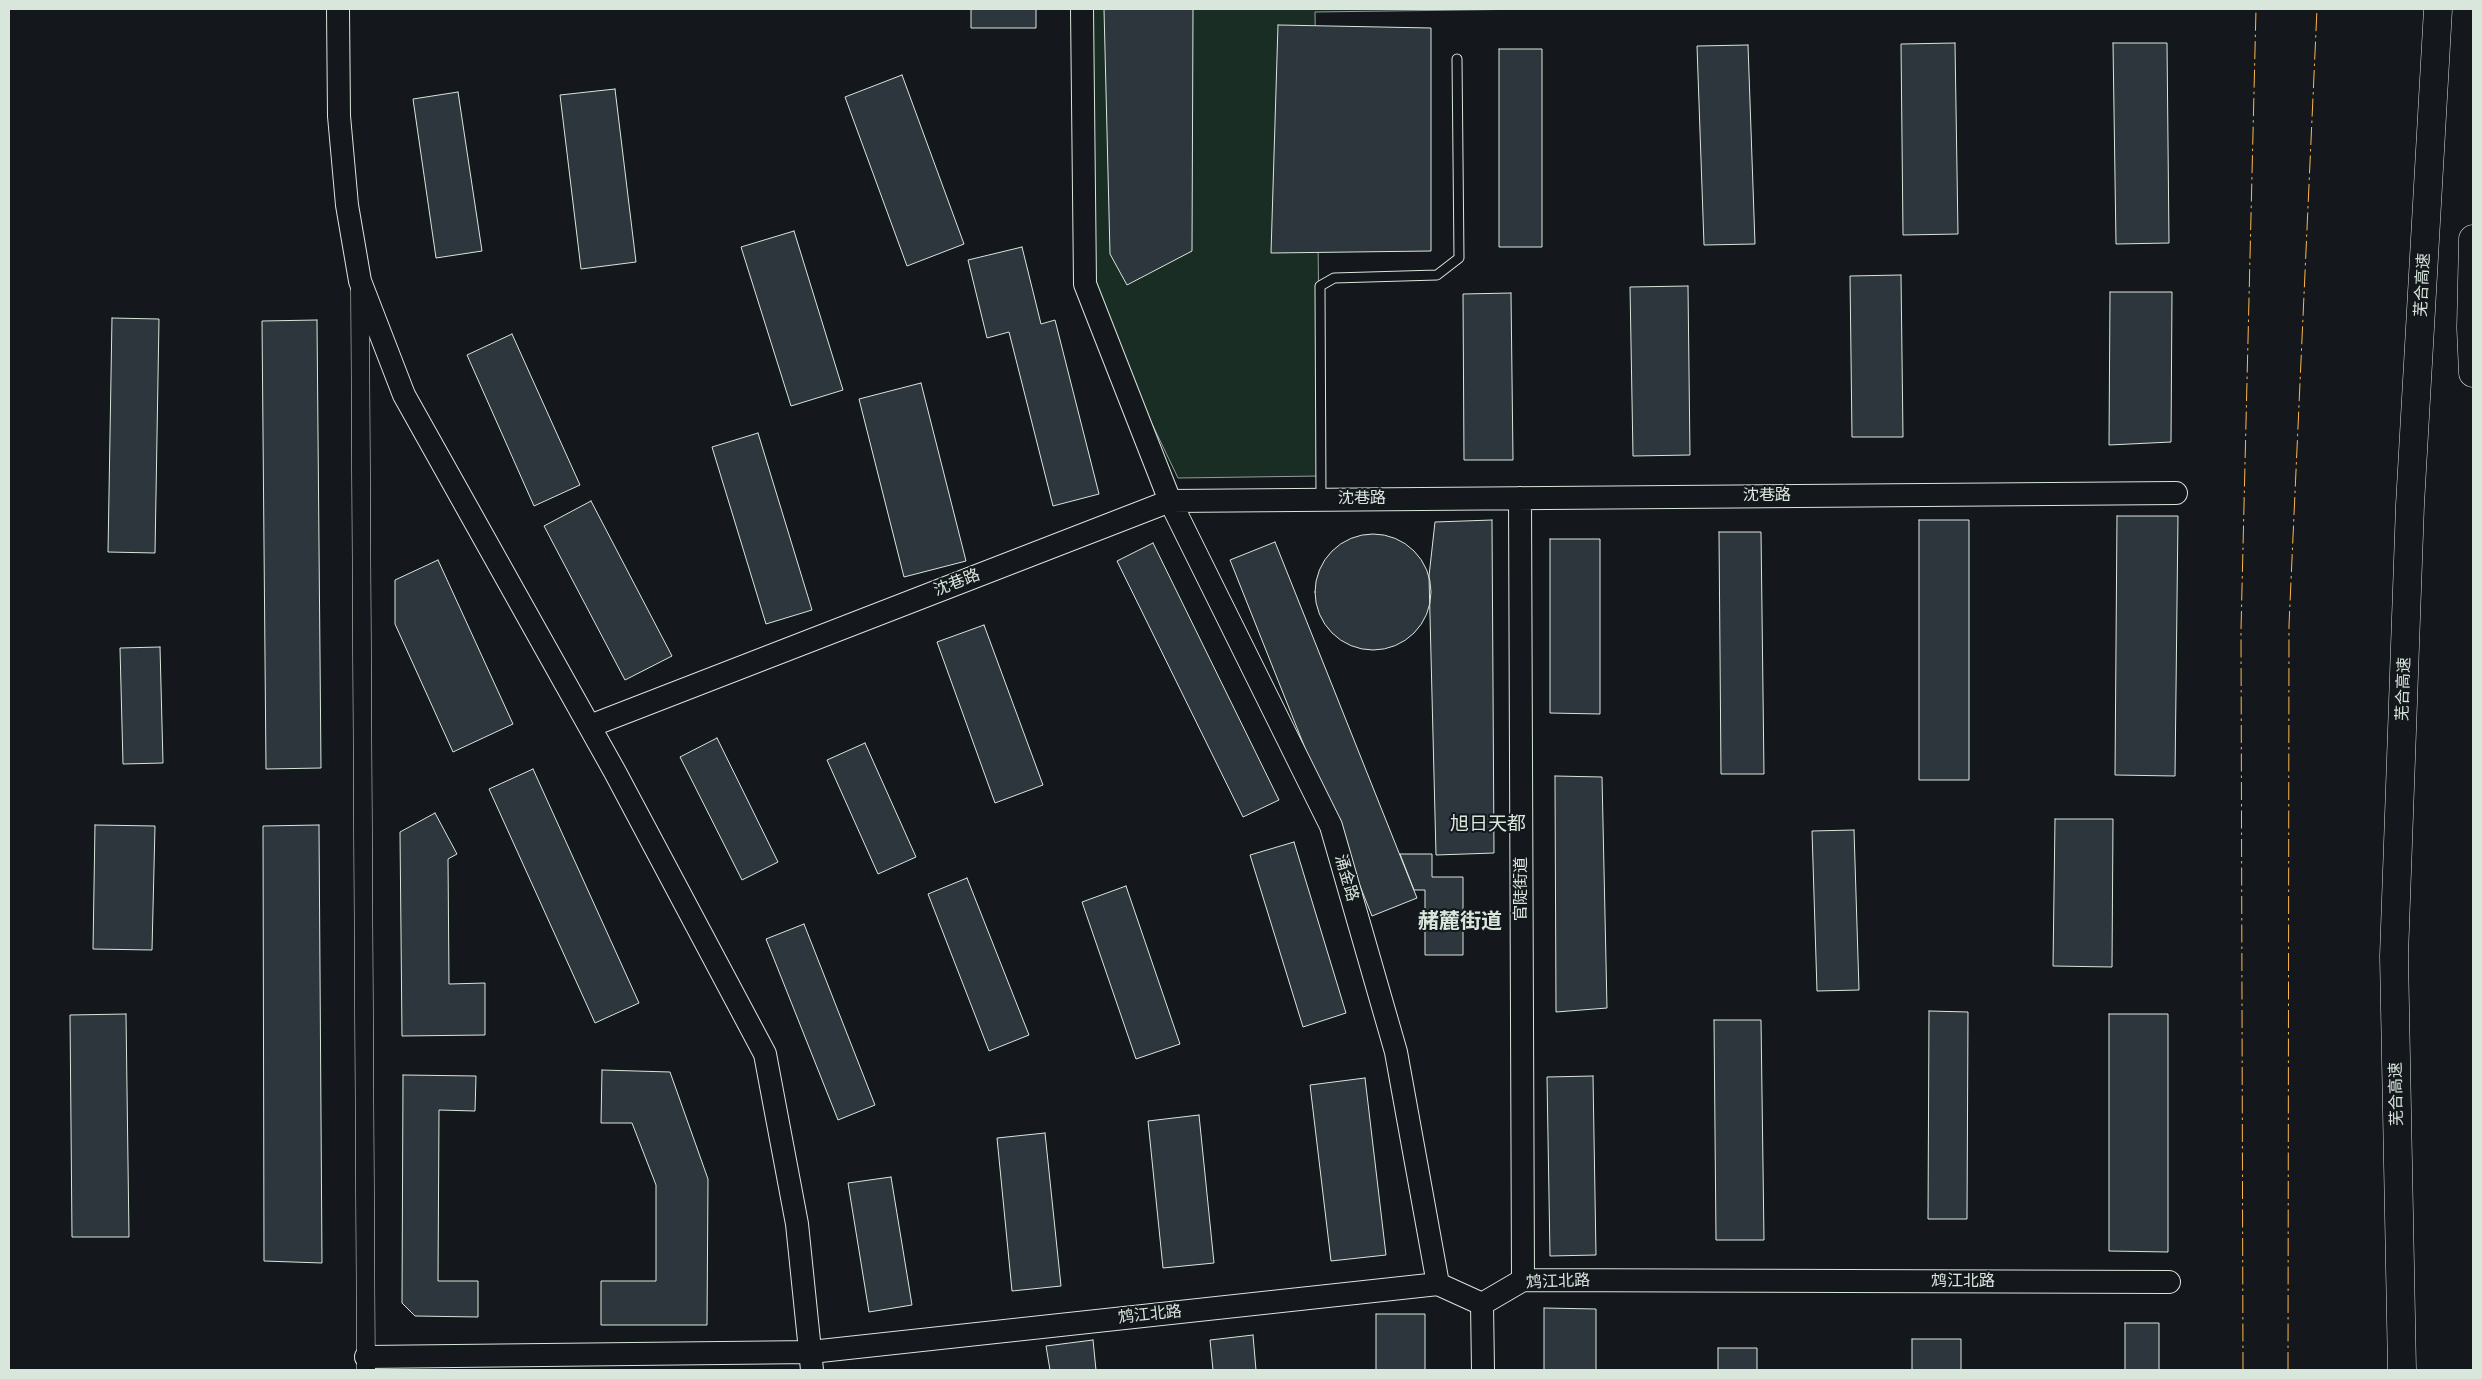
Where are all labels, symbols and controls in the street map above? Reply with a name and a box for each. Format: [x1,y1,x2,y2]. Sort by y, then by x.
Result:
street label: 芜合高速 [2412,253,2434,317]
street label: 沈巷路 [1743,486,1791,506]
street label: 沈巷路 [1338,489,1386,509]
street label: 沈巷路 [931,565,983,601]
street label: 芜合高速 [2393,657,2415,721]
district label: 旭日天都 [1450,814,1526,836]
street label: 涌金路 [1330,852,1362,904]
street label: 官陡街道 [1512,857,1532,921]
district label: 赭麓街道 [1418,909,1502,935]
street label: 芜合高速 [2387,1062,2407,1126]
street label: 鸩江北路 [1526,1271,1590,1293]
street label: 鸩江北路 [1931,1272,1995,1292]
street label: 鸩江北路 [1117,1302,1183,1328]

